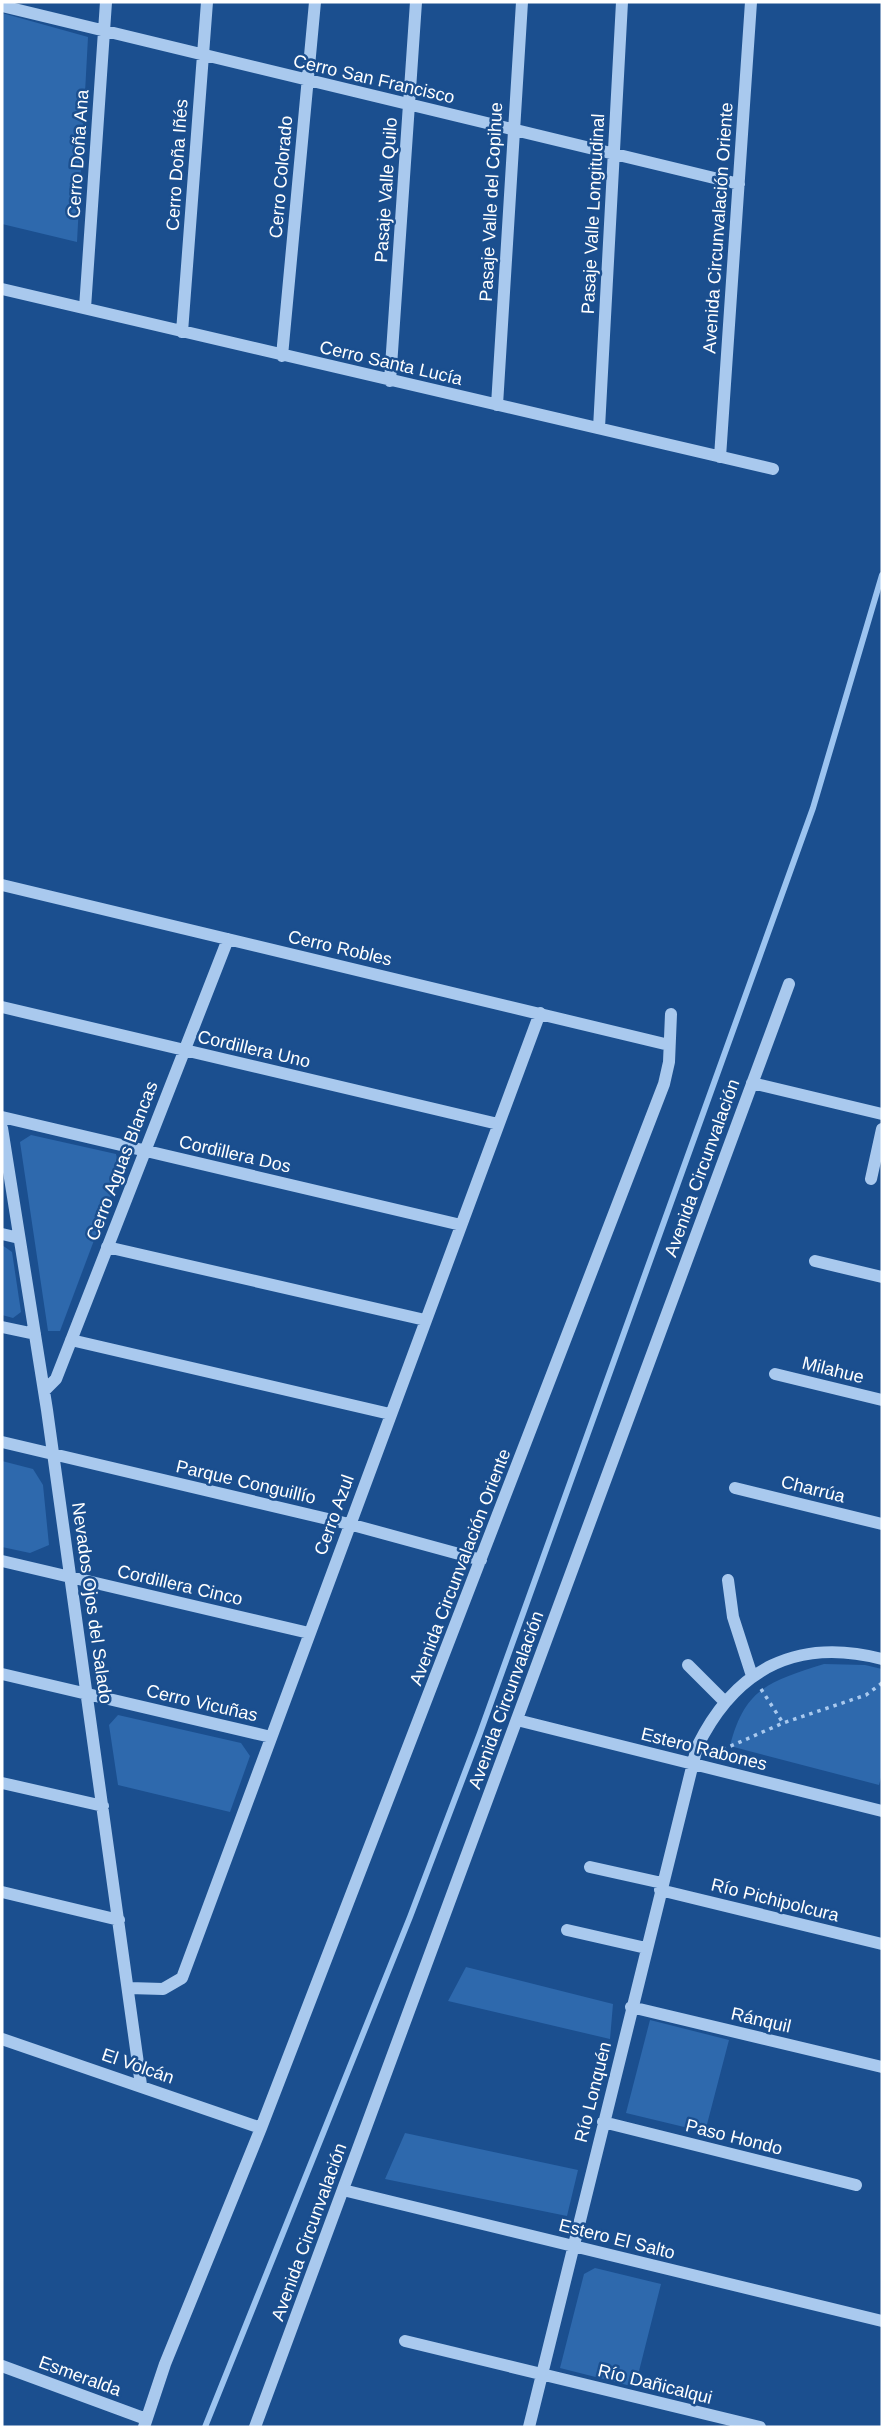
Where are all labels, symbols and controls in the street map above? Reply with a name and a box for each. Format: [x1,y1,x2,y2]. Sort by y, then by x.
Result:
street label: Cerro San Francisco [291,51,457,107]
street label: Cerro Doña Ana [64,88,93,219]
street label: Cerro Doña Iñés [162,98,192,232]
street label: Pasaje Valle del Copihue [476,102,506,302]
street label: Avenida Circunvalación Oriente [699,102,737,354]
street label: Pasaje Valle Longitudinal [578,113,608,315]
street label: Cerro Colorado [266,115,296,239]
street label: Pasaje Valle Quilo [371,117,401,263]
street label: Cerro Santa Lucía [318,337,465,389]
street label: Cerro Robles [286,926,394,970]
street label: Cordillera Uno [196,1026,312,1072]
street label: Avenida Circunvalación [660,1076,744,1260]
street label: Cerro Aguas Blancas [82,1078,162,1244]
street label: Cordillera Dos [177,1131,293,1177]
street label: Milahue [800,1353,866,1387]
street label: Avenida Circunvalación Oriente [406,1446,514,1688]
street label: Parque Conguillío [174,1456,318,1508]
street label: Charrúa [779,1471,848,1507]
street label: Cerro Azul [310,1472,358,1558]
street label: Nevados Ojos del Salado [68,1501,116,1705]
street label: Cordillera Cinco [115,1561,245,1609]
street label: Avenida Circunvalación [464,1608,548,1792]
street label: Cerro Vicuñas [144,1680,260,1726]
street label: Estero Rabones [639,1724,769,1774]
street label: Río Pichipolcura [709,1874,842,1926]
street label: Ránquil [729,2003,793,2037]
street label: Río Lonquén [571,2040,615,2144]
street label: El Volcán [99,2044,177,2088]
street label: Paso Hondo [684,2115,784,2159]
street label: Avenida Circunvalación [267,2140,351,2324]
street label: Estero El Salto [557,2215,677,2263]
street label: Esmeralda [36,2352,125,2400]
street label: Río Dañicalqui [596,2360,714,2408]

